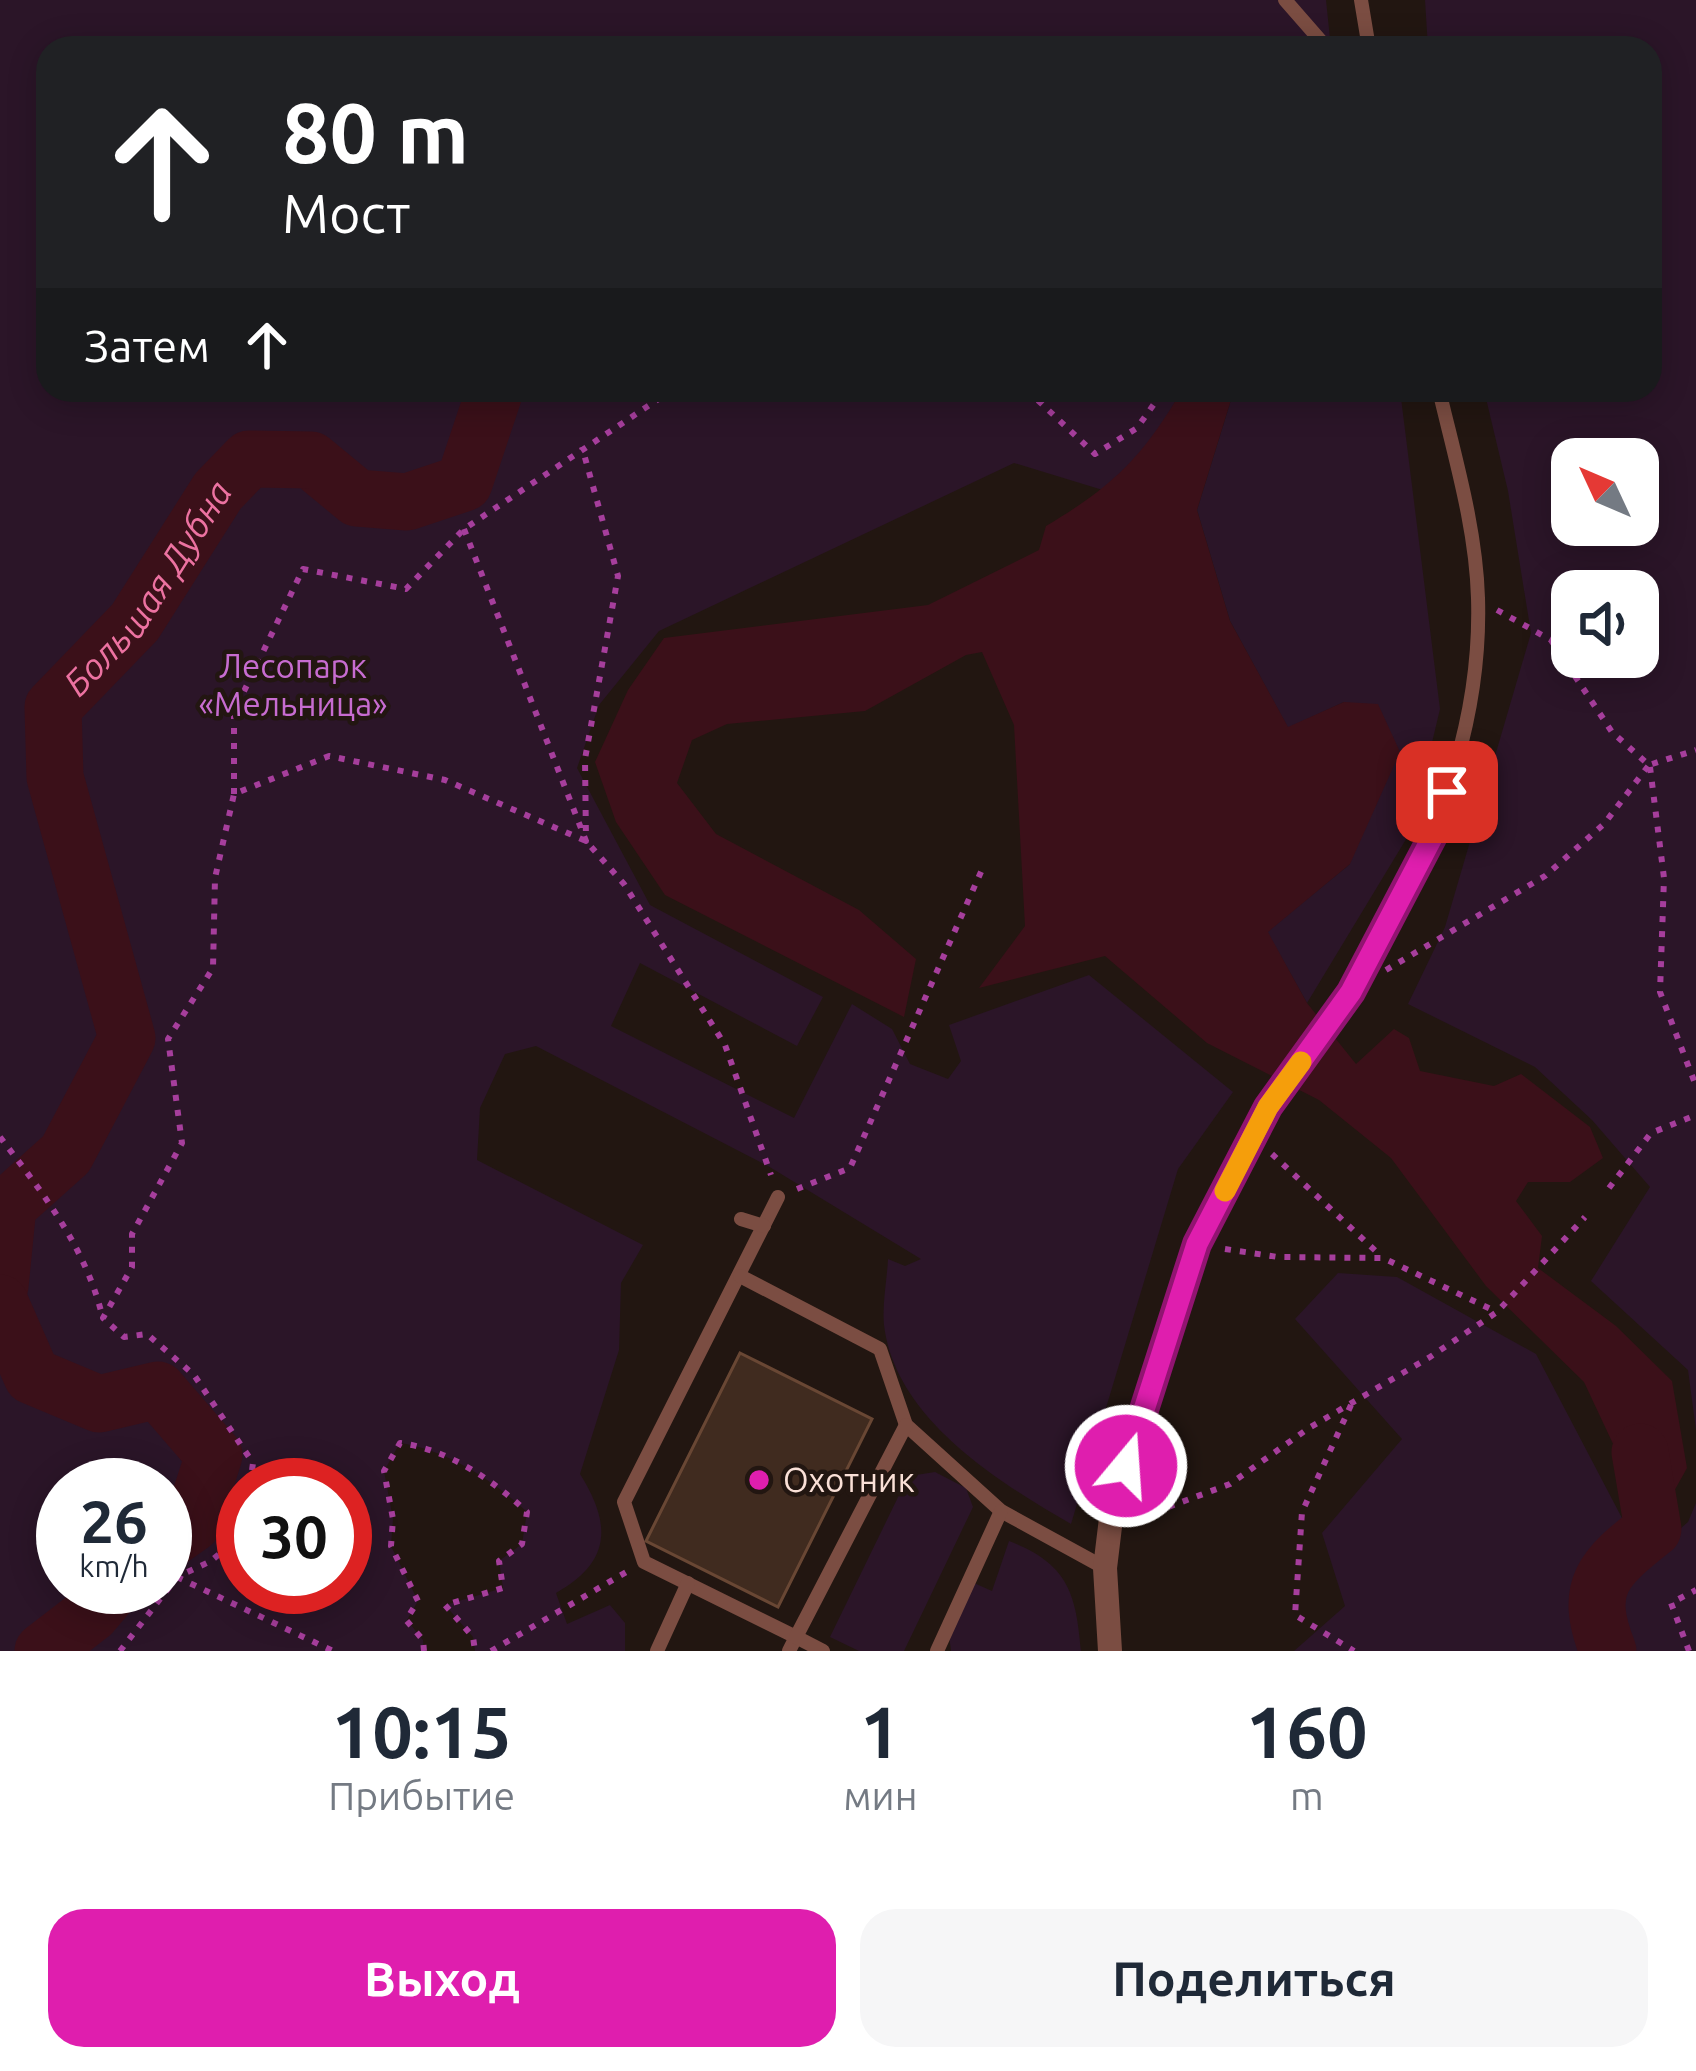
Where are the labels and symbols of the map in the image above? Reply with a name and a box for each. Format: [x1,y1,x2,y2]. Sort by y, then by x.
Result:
north arrow [1551,438,1659,546]
water label: Большая Дубна [55,473,239,703]
park label: Лесопарк «Мельница» [198,647,388,722]
pin [1396,741,1498,843]
position arrow [1063,1403,1189,1529]
speed limit sign: 30 [216,1458,372,1614]
place label: Охотник [783,1461,915,1498]
marker: Охотник [746,1467,772,1493]

